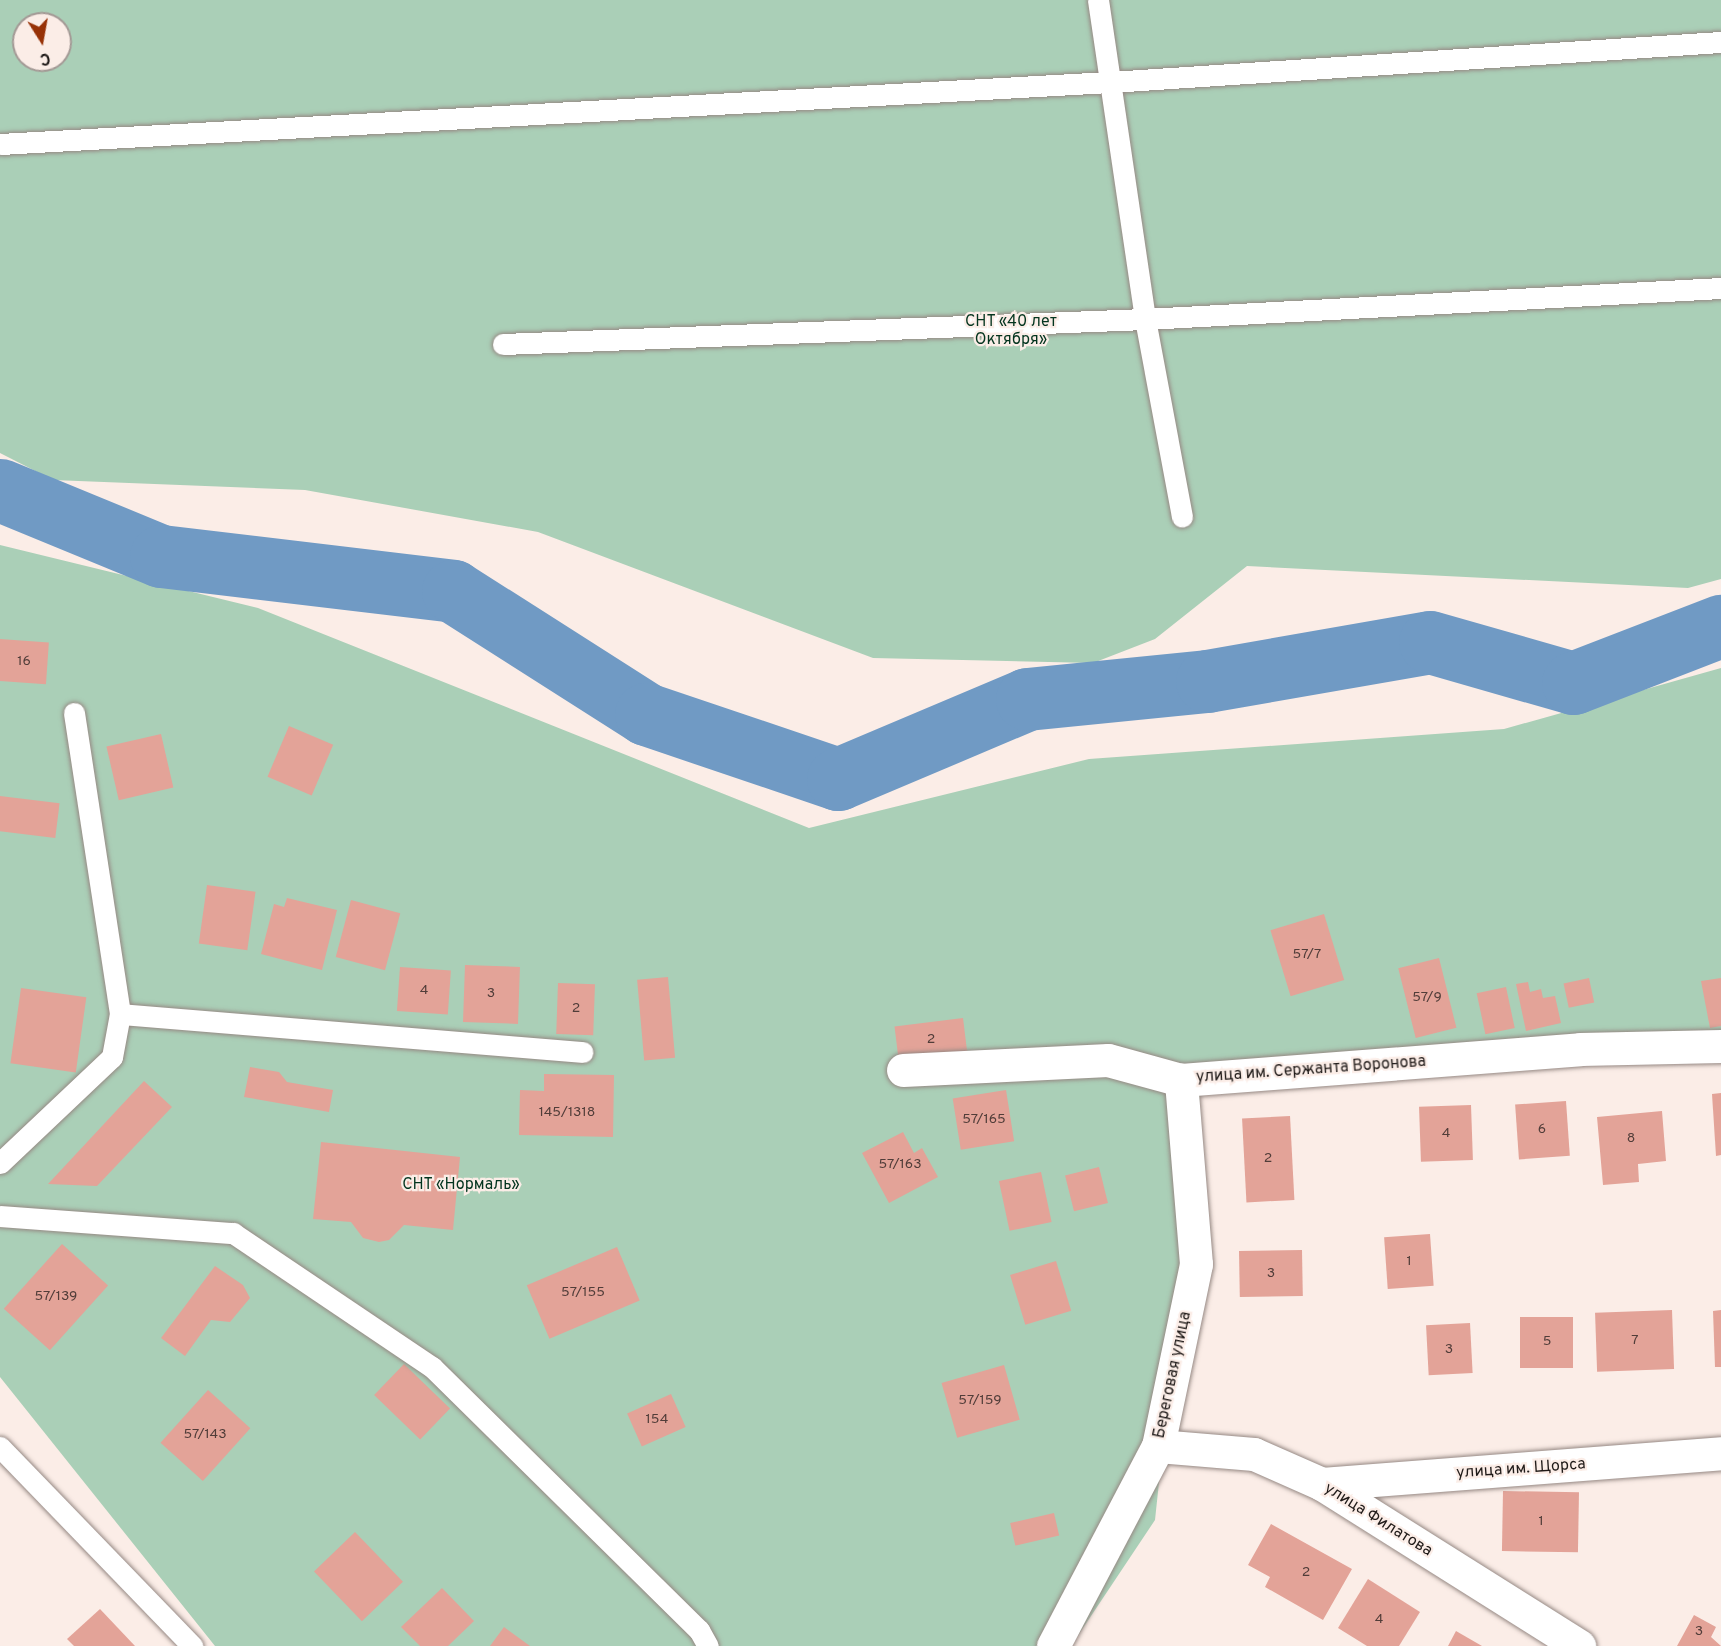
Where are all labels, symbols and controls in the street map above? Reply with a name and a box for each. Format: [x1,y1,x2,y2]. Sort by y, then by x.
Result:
north arrow [12,12,72,72]
text: С [38,47,52,68]
park label: СНТ «40 лет Октября» [965,312,1057,350]
house number: 16 [17,654,31,670]
house number: 57/7 [1293,947,1321,963]
house number: 4 [420,983,428,999]
house number: 3 [487,986,495,1002]
house number: 57/9 [1412,990,1442,1006]
house number: 2 [572,1001,580,1017]
house number: 2 [927,1032,935,1048]
street label: улица им. Сержанта Воронова [1195,1052,1427,1088]
house number: 145/1318 [539,1105,595,1121]
house number: 57/165 [962,1112,1006,1128]
house number: 6 [1538,1122,1546,1138]
house number: 4 [1442,1126,1450,1142]
house number: 8 [1627,1131,1635,1147]
house number: 2 [1264,1151,1272,1167]
house number: 57/163 [878,1157,922,1173]
park label: СНТ «Нормаль» [402,1175,520,1195]
house number: 1 [1406,1254,1412,1270]
house number: 3 [1267,1266,1275,1282]
house number: 57/155 [561,1285,605,1301]
house number: 57/139 [35,1289,77,1305]
street label: Береговая улица [1150,1310,1196,1440]
house number: 7 [1631,1333,1639,1349]
house number: 5 [1543,1334,1551,1350]
house number: 3 [1445,1342,1453,1358]
house number: 57/159 [958,1393,1002,1409]
house number: 154 [646,1412,668,1428]
house number: 57/143 [183,1427,227,1443]
street label: улица им. Щорса [1456,1455,1586,1483]
street label: улица Филатова [1320,1479,1436,1561]
house number: 1 [1538,1514,1544,1530]
house number: 2 [1302,1565,1310,1581]
house number: 4 [1375,1612,1383,1628]
house number: 3 [1695,1624,1703,1640]

